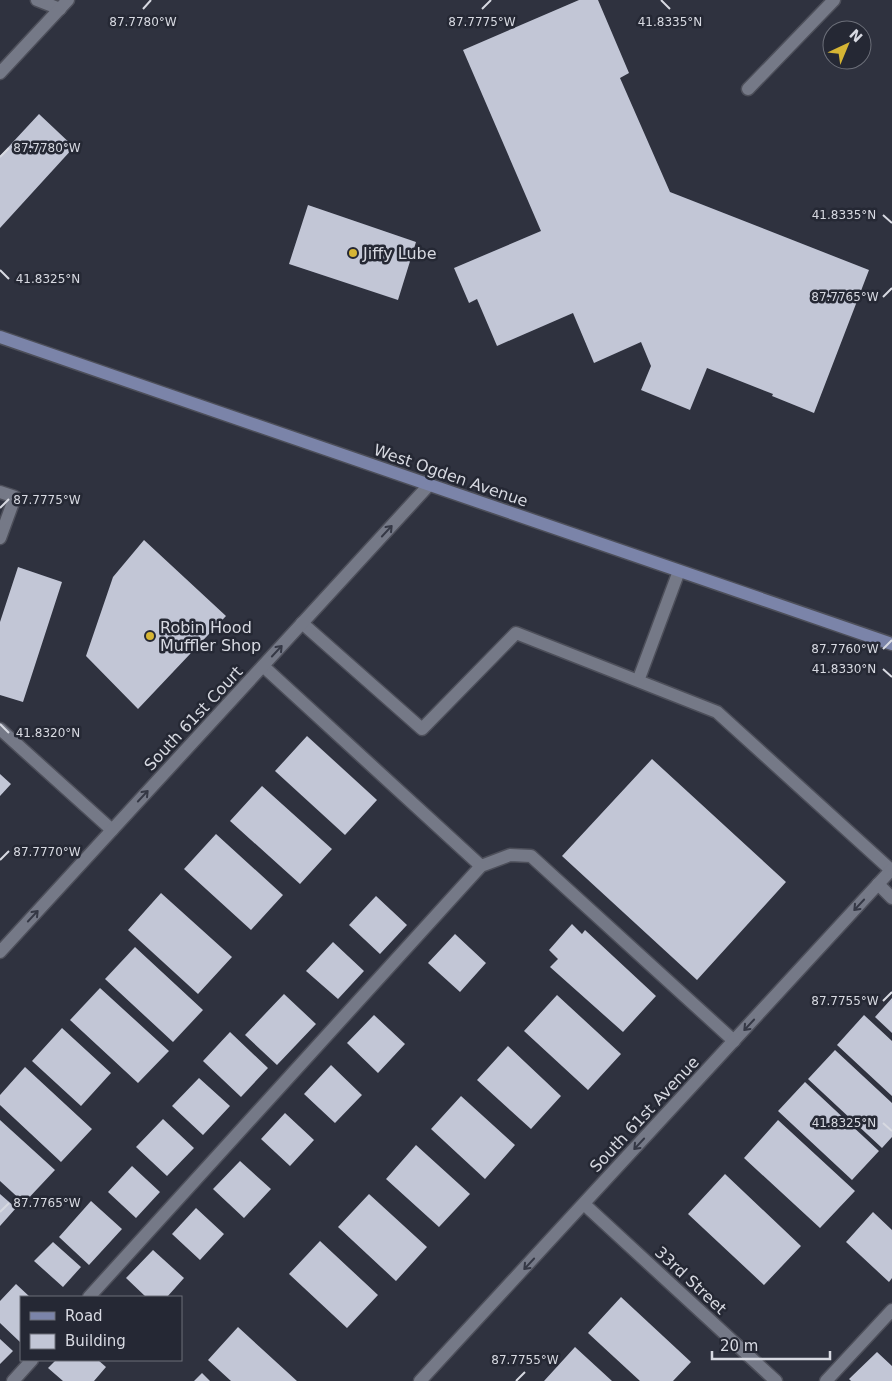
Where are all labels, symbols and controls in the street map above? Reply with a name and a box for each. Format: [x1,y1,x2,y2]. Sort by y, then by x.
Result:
text: 87.7780°W [109,15,177,29]
text: 87.7775°W [448,15,516,29]
text: 41.8335°N [638,15,702,29]
north arrow [822,20,872,70]
text: N [846,26,866,45]
text: 87.7780°W [13,141,81,155]
text: 41.8335°N [812,208,876,222]
place label: Jiffy Lube [362,244,437,263]
marker: Jiffy Lube [347,247,359,259]
text: 41.8325°N [16,272,80,286]
text: 87.7765°W [811,290,879,304]
street label: West Ogden Avenue [371,440,530,511]
text: 87.7775°W [13,493,81,507]
one-way arrow [381,525,393,538]
place label: Robin Hood Muffler Shop [160,618,261,655]
marker: Robin Hood Muffler Shop [144,630,156,642]
text: 87.7760°W [811,642,879,656]
one-way arrow [271,644,283,657]
street label: South 61st Court [140,662,247,774]
text: 41.8330°N [812,662,876,676]
text: 41.8320°N [16,726,80,740]
one-way arrow [137,790,149,803]
text: 87.7770°W [13,845,81,859]
one-way arrow [853,899,865,911]
one-way arrow [27,909,39,922]
text: 87.7755°W [811,994,879,1008]
one-way arrow [743,1018,755,1031]
street label: South 61st Avenue [586,1053,703,1176]
text: 41.8325°N [812,1116,876,1130]
one-way arrow [633,1138,645,1151]
text: 87.7765°W [13,1196,81,1210]
street label: 33rd Street [651,1243,730,1318]
one-way arrow [523,1257,535,1270]
legend [20,1296,182,1361]
text: Road [65,1307,103,1325]
scale bar [712,1328,830,1360]
text: Building [65,1332,126,1350]
text: 20 m [720,1337,758,1355]
text: 87.7755°W [491,1353,559,1367]

